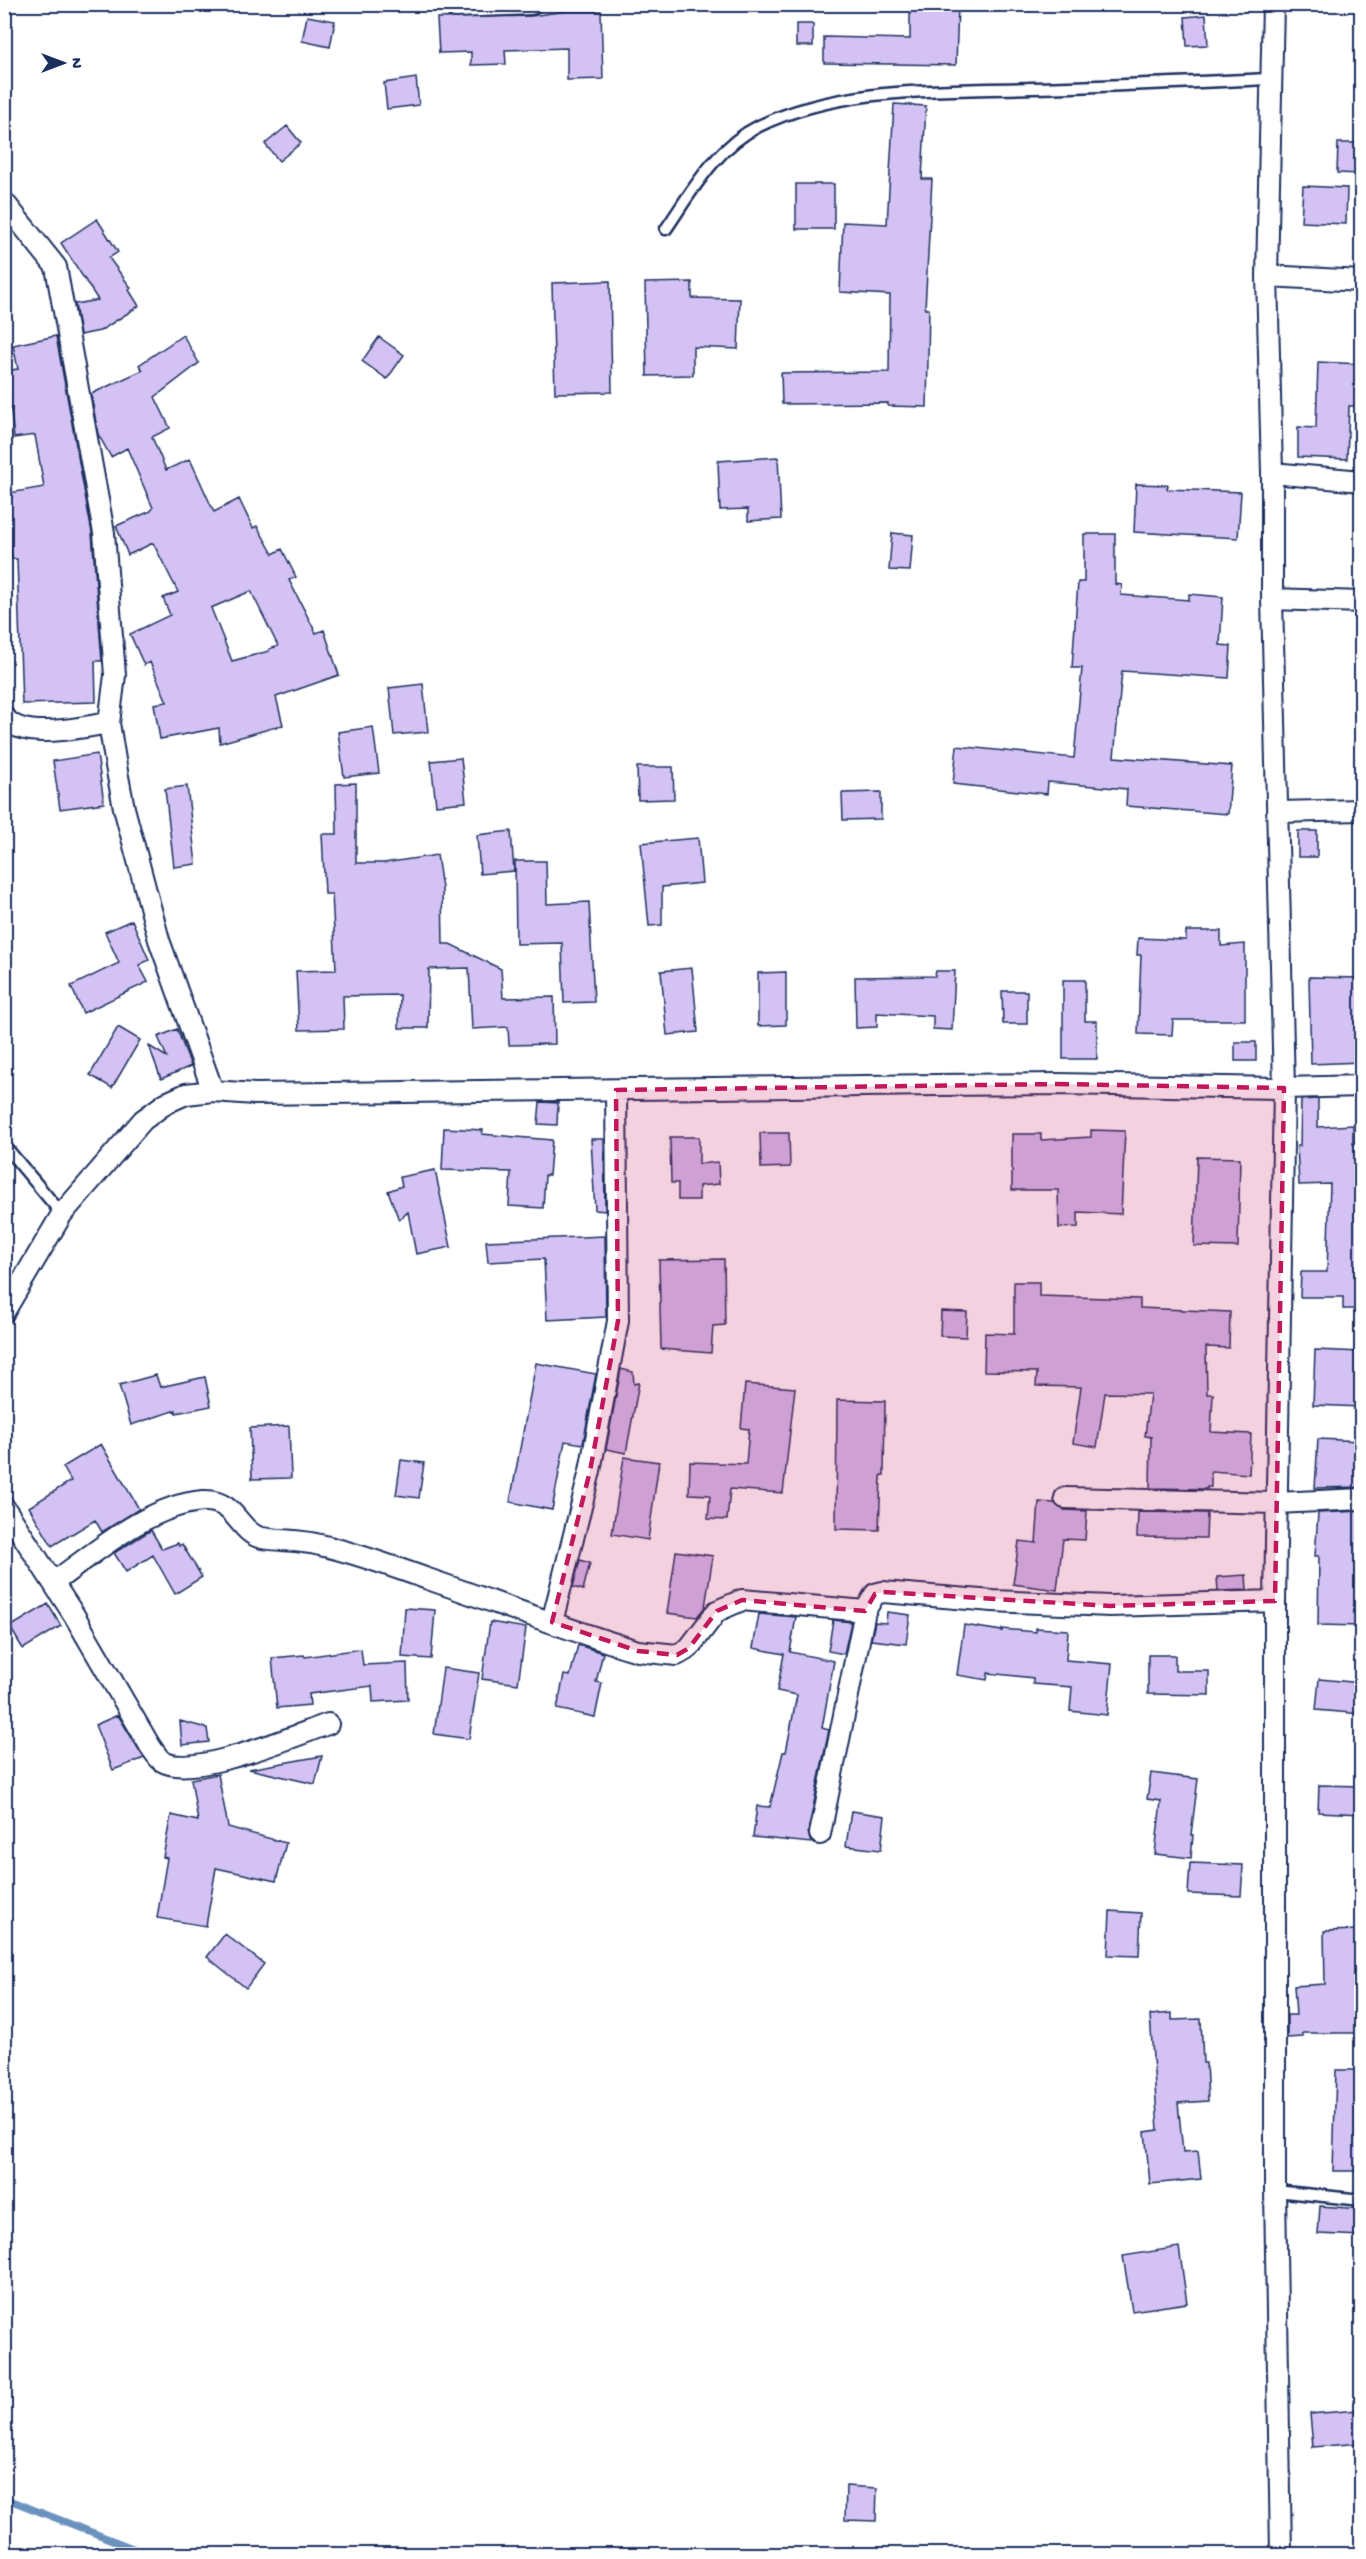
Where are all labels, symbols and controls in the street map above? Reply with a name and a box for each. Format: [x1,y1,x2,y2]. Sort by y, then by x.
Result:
north arrow [33,33,93,93]
text: N [65,58,84,69]

